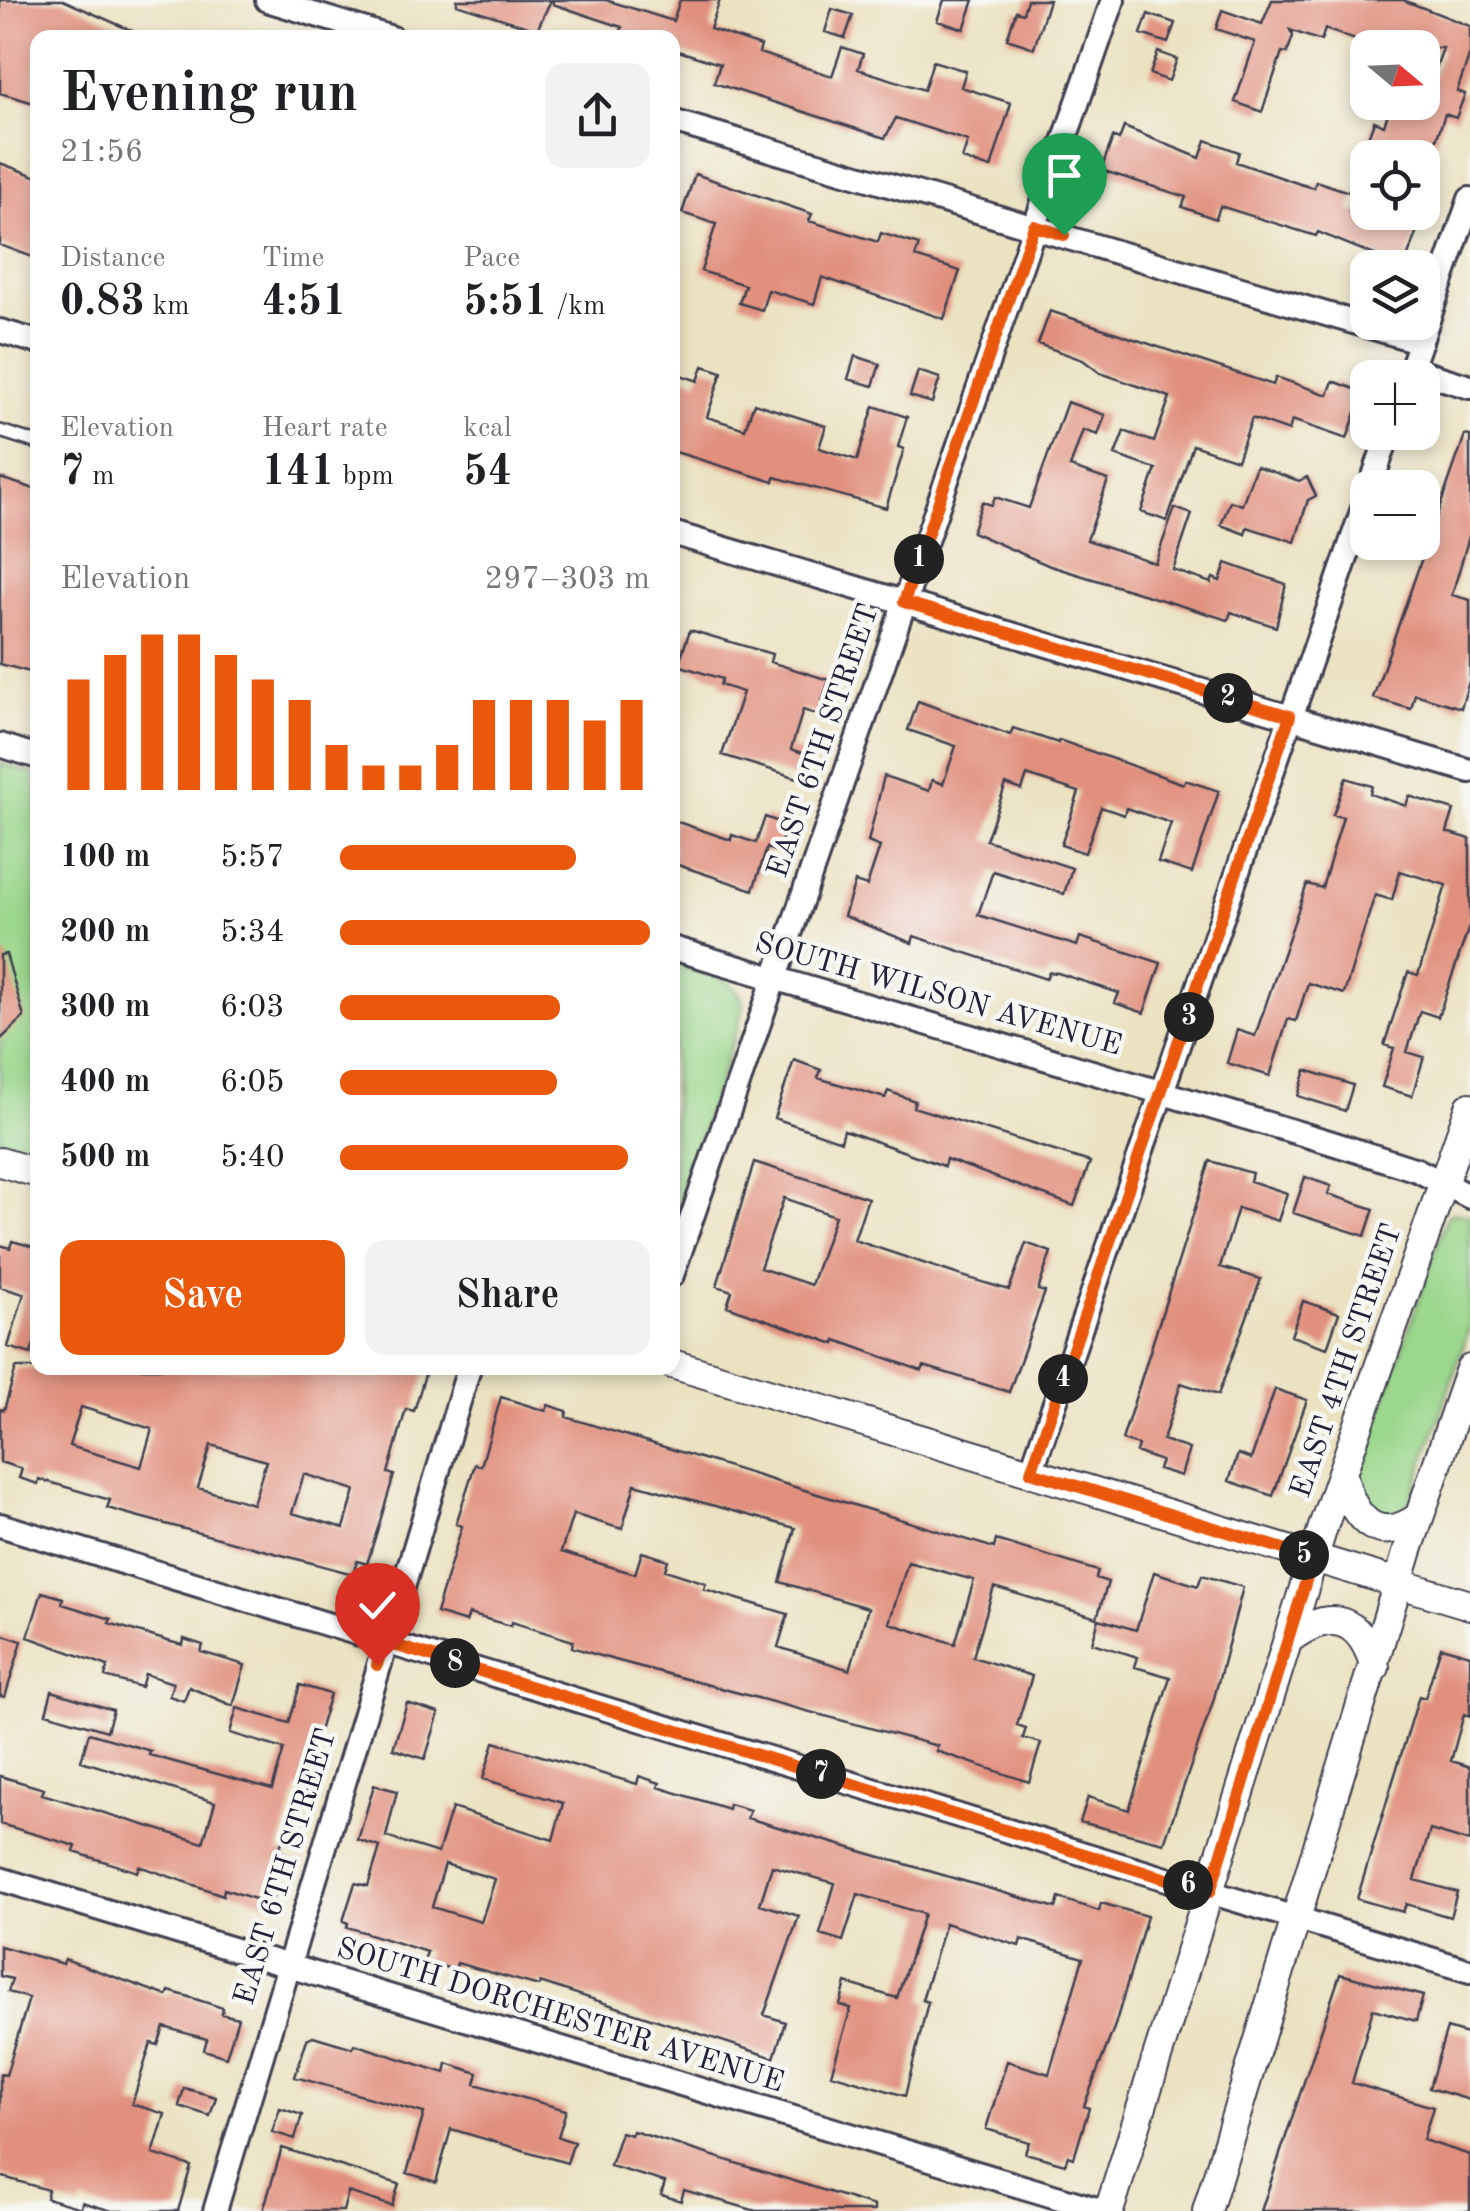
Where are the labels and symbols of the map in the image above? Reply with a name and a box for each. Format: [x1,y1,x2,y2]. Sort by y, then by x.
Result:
north arrow [1350,30,1440,120]
pin [1022,133,1107,236]
pin: 1 [894,534,944,584]
street label: EAST 6TH STREET [763,600,885,882]
pin: 2 [1203,673,1253,723]
street label: SOUTH WILSON AVENUE [751,928,1125,1062]
pin: 3 [1164,992,1214,1042]
street label: EAST 4TH STREET [1286,1220,1408,1502]
pin: 4 [1038,1354,1088,1404]
pin: 5 [1279,1530,1329,1580]
pin [335,1563,420,1666]
pin: 8 [430,1638,480,1688]
street label: EAST 6TH STREET [230,1725,342,2009]
pin: 7 [796,1749,846,1799]
pin: 6 [1163,1860,1213,1910]
street label: SOUTH DORCHESTER AVENUE [333,1934,787,2098]

